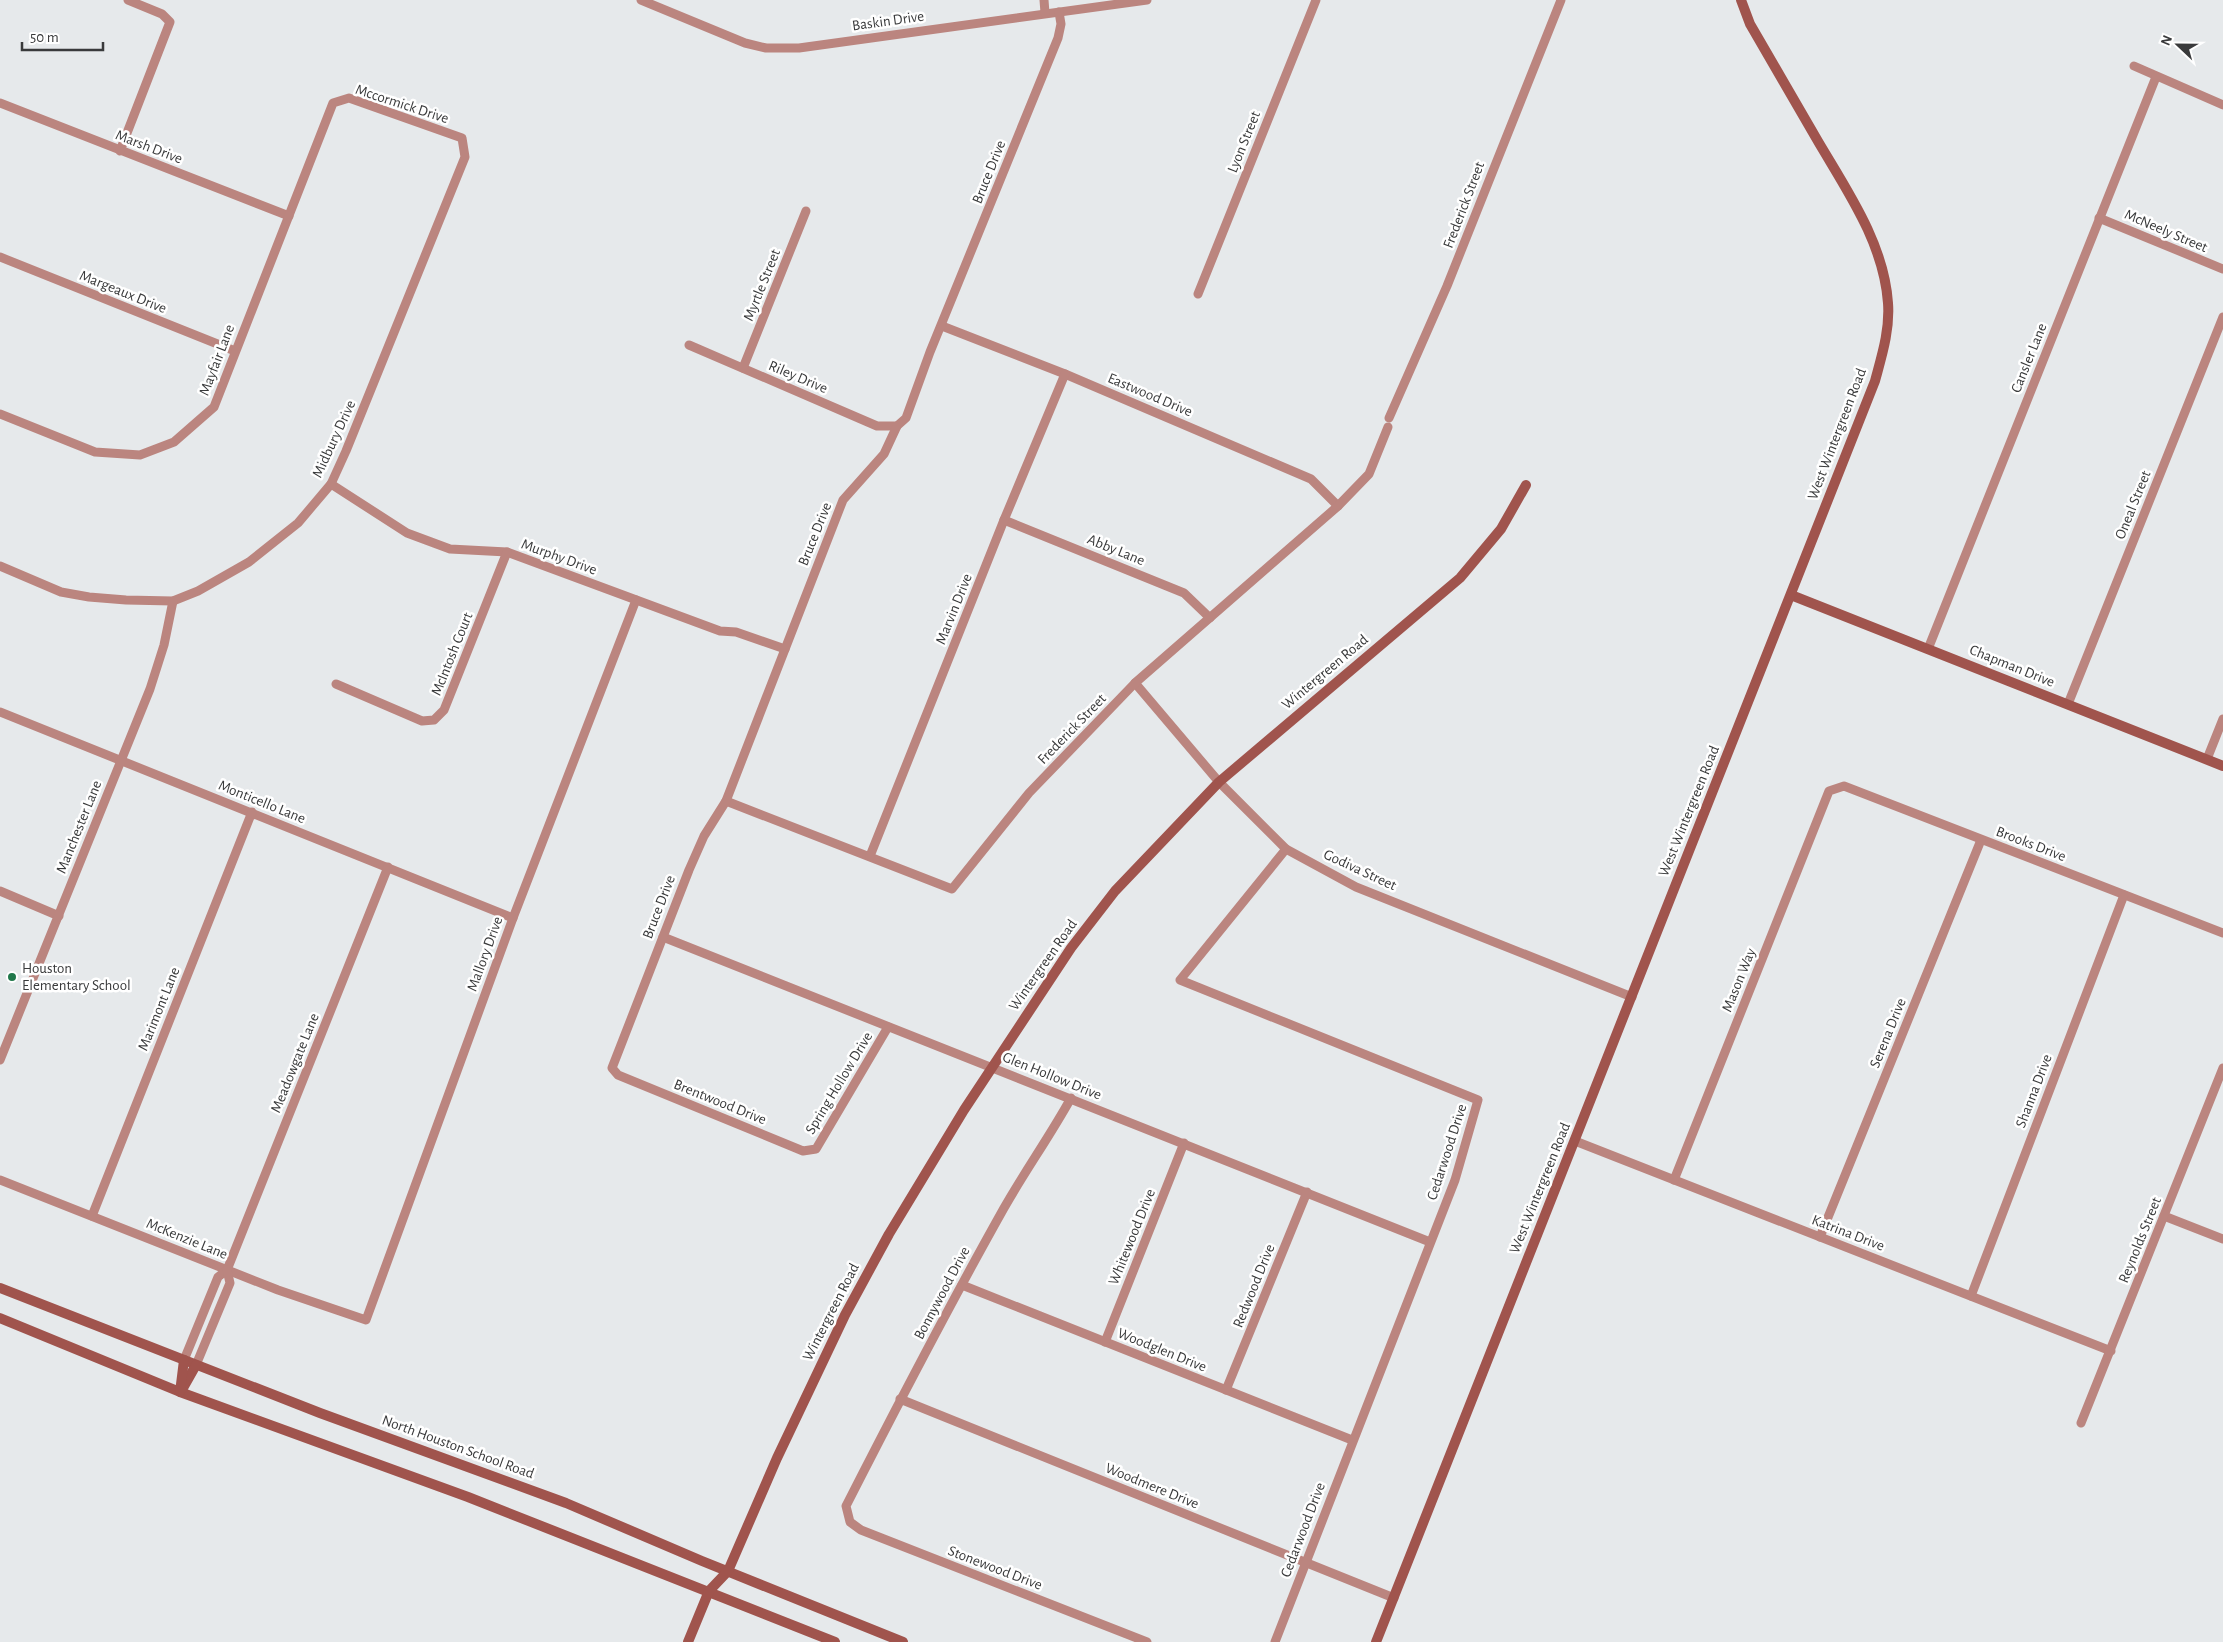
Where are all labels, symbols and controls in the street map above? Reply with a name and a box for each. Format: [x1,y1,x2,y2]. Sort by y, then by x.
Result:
street label: Baskin Drive [851,9,925,33]
scale bar [22,20,104,52]
north arrow [2153,20,2203,70]
text: 50 m [30,30,59,45]
text: N [2159,33,2175,48]
street label: Mccormick Drive [354,82,451,126]
street label: Lyon Street [1225,109,1263,175]
street label: Marsh Drive [113,127,185,167]
street label: Bruce Drive [970,138,1008,206]
street label: Frederick Street [1441,160,1487,250]
street label: McNeely Street [2122,207,2210,255]
street label: Myrtle Street [741,247,783,323]
street label: Margeaux Drive [77,268,169,316]
street label: Cansler Lane [2008,321,2050,395]
street label: Mayfair Lane [197,322,237,398]
street label: Riley Drive [766,358,830,396]
street label: West Wintergreen Road [1805,366,1869,502]
street label: Eastwood Drive [1106,370,1195,420]
street label: Midbury Drive [310,398,358,480]
street label: Oneal Street [2112,468,2154,541]
street label: Bruce Drive [796,500,834,568]
street label: Abby Lane [1085,532,1147,568]
street label: Murphy Drive [519,536,599,578]
street label: Marvin Drive [933,571,975,647]
street label: McIntosh Court [429,610,476,698]
street label: Wintergreen Road [1279,632,1371,712]
street label: Chapman Drive [1967,642,2057,690]
street label: Frederick Street [1035,691,1109,767]
street label: West Wintergreen Road [1656,743,1722,879]
street label: Manchester Lane [54,778,104,876]
street label: Monticello Lane [216,778,308,826]
street label: Brooks Drive [1994,824,2068,864]
street label: Godiva Street [1321,847,1399,893]
street label: Bruce Drive [640,873,678,941]
street label: Mallory Drive [465,915,505,993]
street label: Wintergreen Road [1006,917,1080,1013]
street label: Mason Way [1719,945,1759,1014]
place label: Houston Elementary School [22,961,131,993]
street label: Marimont Lane [135,965,183,1053]
marker: Houston Elementary School [6,971,18,983]
street label: Serena Drive [1867,996,1909,1070]
street label: Meadowgate Lane [268,1011,322,1115]
street label: Spring Hollow Drive [803,1029,875,1137]
street label: Glen Hollow Drive [1000,1049,1104,1103]
street label: Shanna Drive [2013,1052,2055,1130]
street label: Brentwood Drive [672,1077,768,1127]
street label: Cedarwood Drive [1424,1102,1470,1202]
street label: West Wintergreen Road [1507,1120,1573,1256]
street label: Whitewood Drive [1106,1187,1158,1287]
street label: Reynolds Street [2116,1195,2164,1285]
street label: Katrina Drive [1810,1212,1887,1254]
street label: McKenzie Lane [144,1216,230,1262]
street label: Redwood Drive [1230,1242,1278,1330]
street label: Bonnywood Drive [911,1244,973,1342]
street label: Wintergreen Road [800,1261,862,1363]
street label: Woodglen Drive [1115,1325,1209,1375]
street label: North Houston School Road [380,1412,536,1482]
street label: Woodmere Drive [1103,1460,1201,1512]
street label: Cedarwood Drive [1278,1481,1328,1579]
street label: Stonewood Drive [946,1543,1044,1593]

